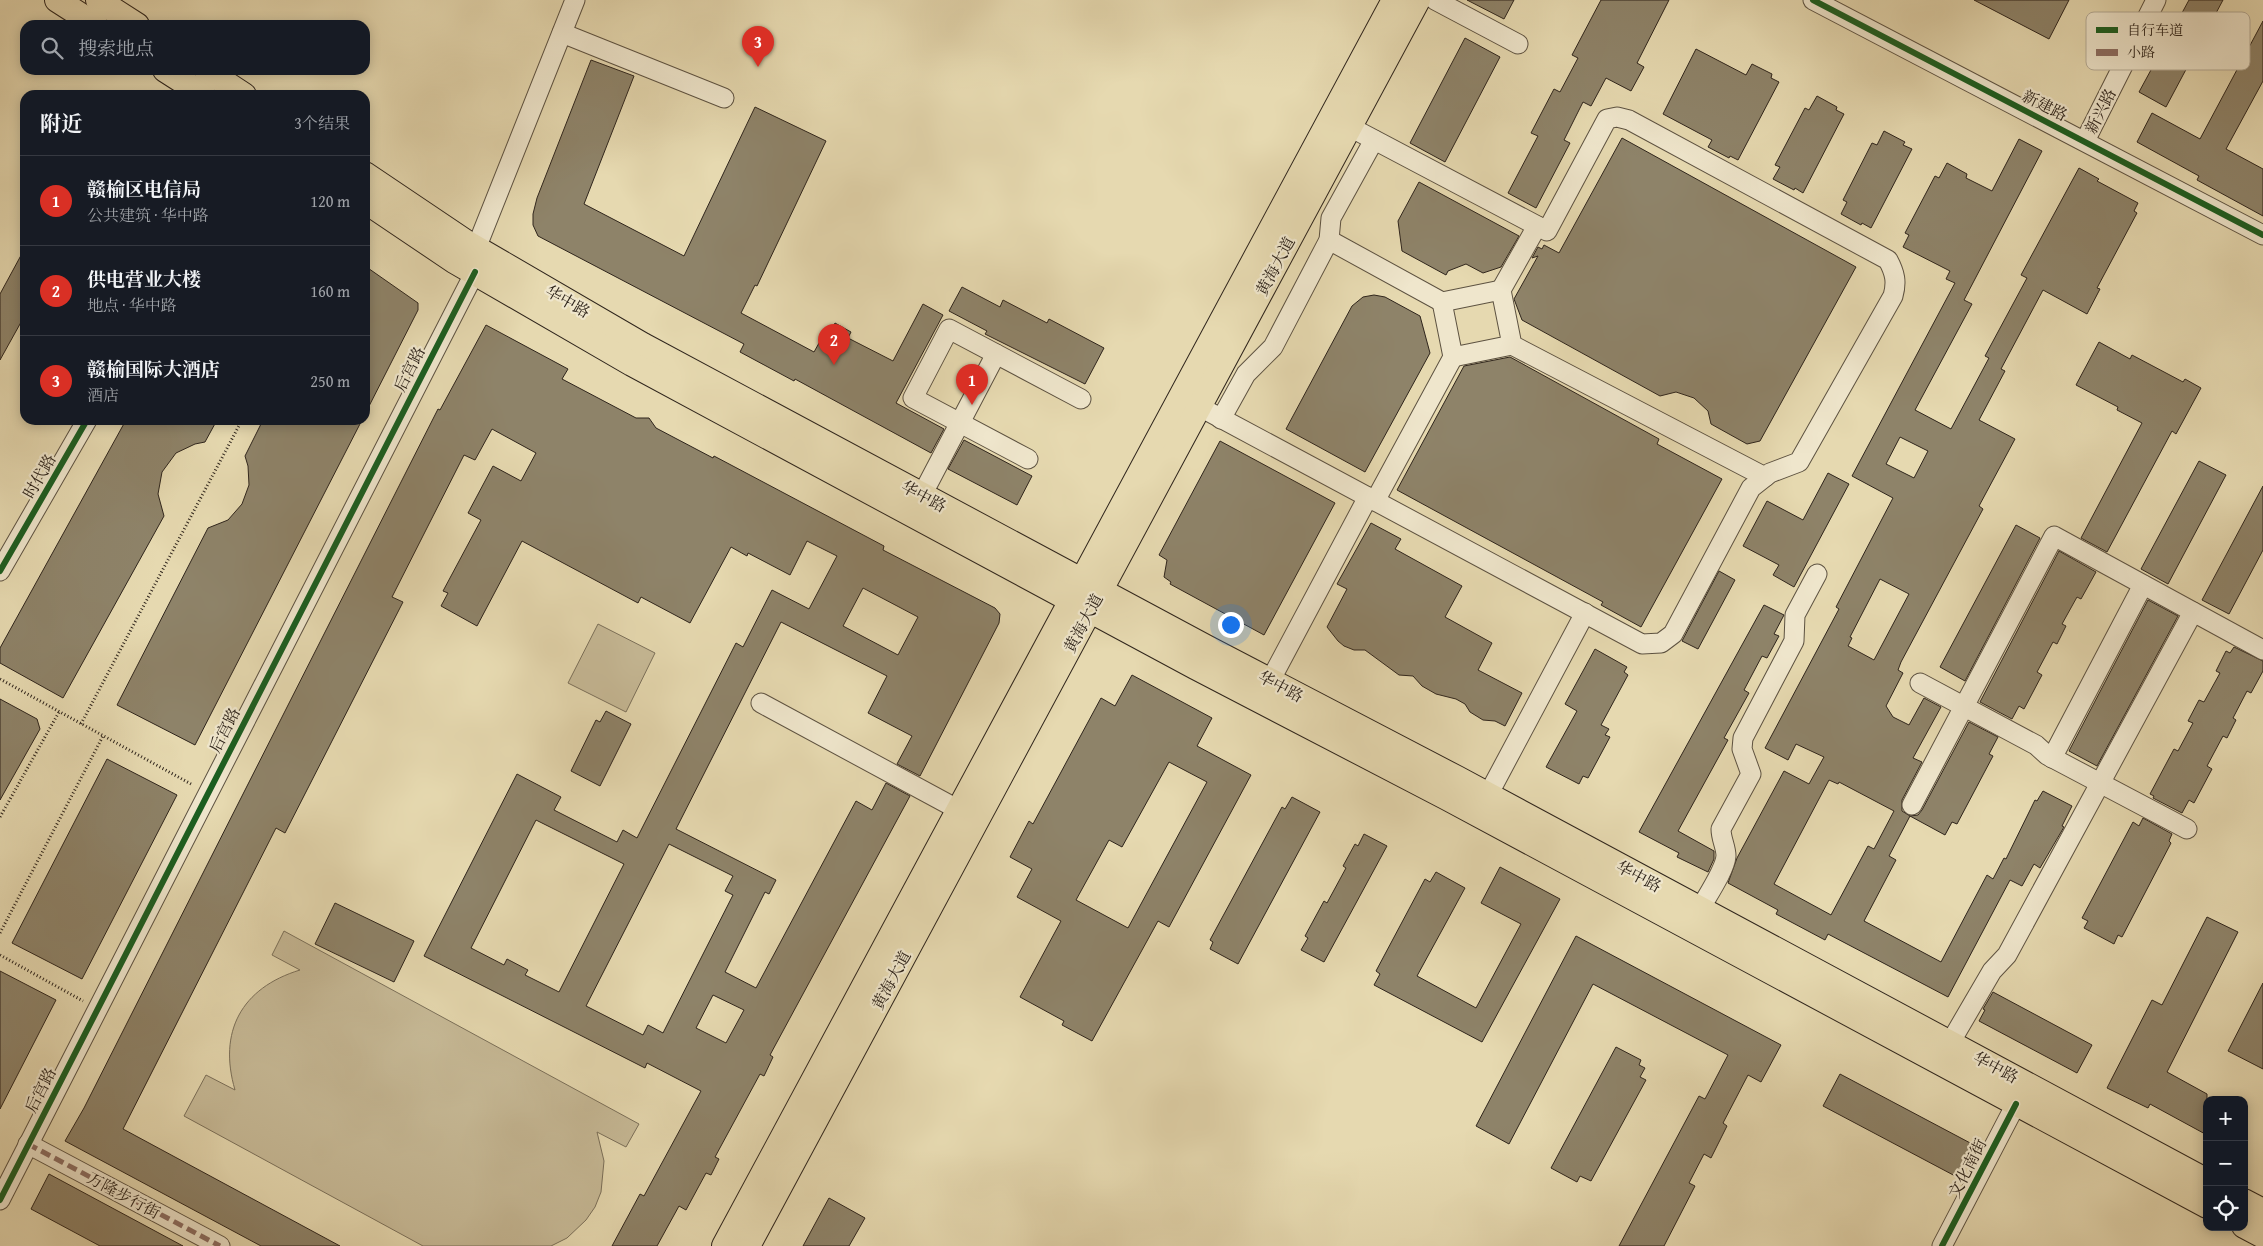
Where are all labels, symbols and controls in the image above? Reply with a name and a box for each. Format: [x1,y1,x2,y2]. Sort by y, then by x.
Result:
legend [2086,12,2250,70]
search box [20,20,370,75]
text: 自行车道 [2127,20,2183,40]
pin: 3 [742,26,774,67]
icon: search [38,34,66,62]
text: 搜索地点 [78,34,154,62]
text: 小路 [2127,42,2155,62]
street label: 新建路 [2018,83,2072,127]
street label: 新兴路 [2078,84,2122,138]
text: 附近 [40,108,82,139]
text: 3个结果 [294,111,350,135]
text: 赣榆区电信局 [87,175,201,203]
text: 1 [52,189,60,213]
text: 120 m [310,189,350,213]
text: 公共建筑 · 华中路 [87,203,209,227]
street label: 黄海大道 [1249,232,1301,300]
text: 供电营业大楼 [87,265,201,293]
text: 2 [52,279,60,303]
text: 160 m [310,279,350,303]
street label: 华中路 [541,279,595,323]
text: 地点 · 华中路 [87,293,177,317]
pin: 2 [818,324,850,365]
street label: 后宫路 [387,342,431,396]
text: 赣榆国际大酒店 [87,355,220,383]
pin: 1 [956,364,988,405]
text: 3 [52,369,60,393]
text: 250 m [310,369,350,393]
text: 酒店 [87,383,119,407]
street label: 时代路 [17,449,61,503]
street label: 华中路 [897,474,951,518]
street label: 黄海大道 [1057,589,1109,657]
your location [1218,612,1244,638]
street label: 华中路 [1254,664,1308,708]
street label: 后宫路 [202,703,246,757]
street label: 华中路 [1612,854,1666,898]
street label: 黄海大道 [865,946,917,1014]
street label: 华中路 [1969,1045,2023,1089]
street label: 后宫路 [18,1063,62,1117]
map controls [2203,1096,2248,1231]
button: + [2203,1096,2248,1141]
street label: 文化南街 [1942,1134,1992,1202]
button: − [2203,1141,2248,1186]
street label: 万隆步行街 [83,1166,165,1224]
button: locate [2203,1186,2248,1231]

